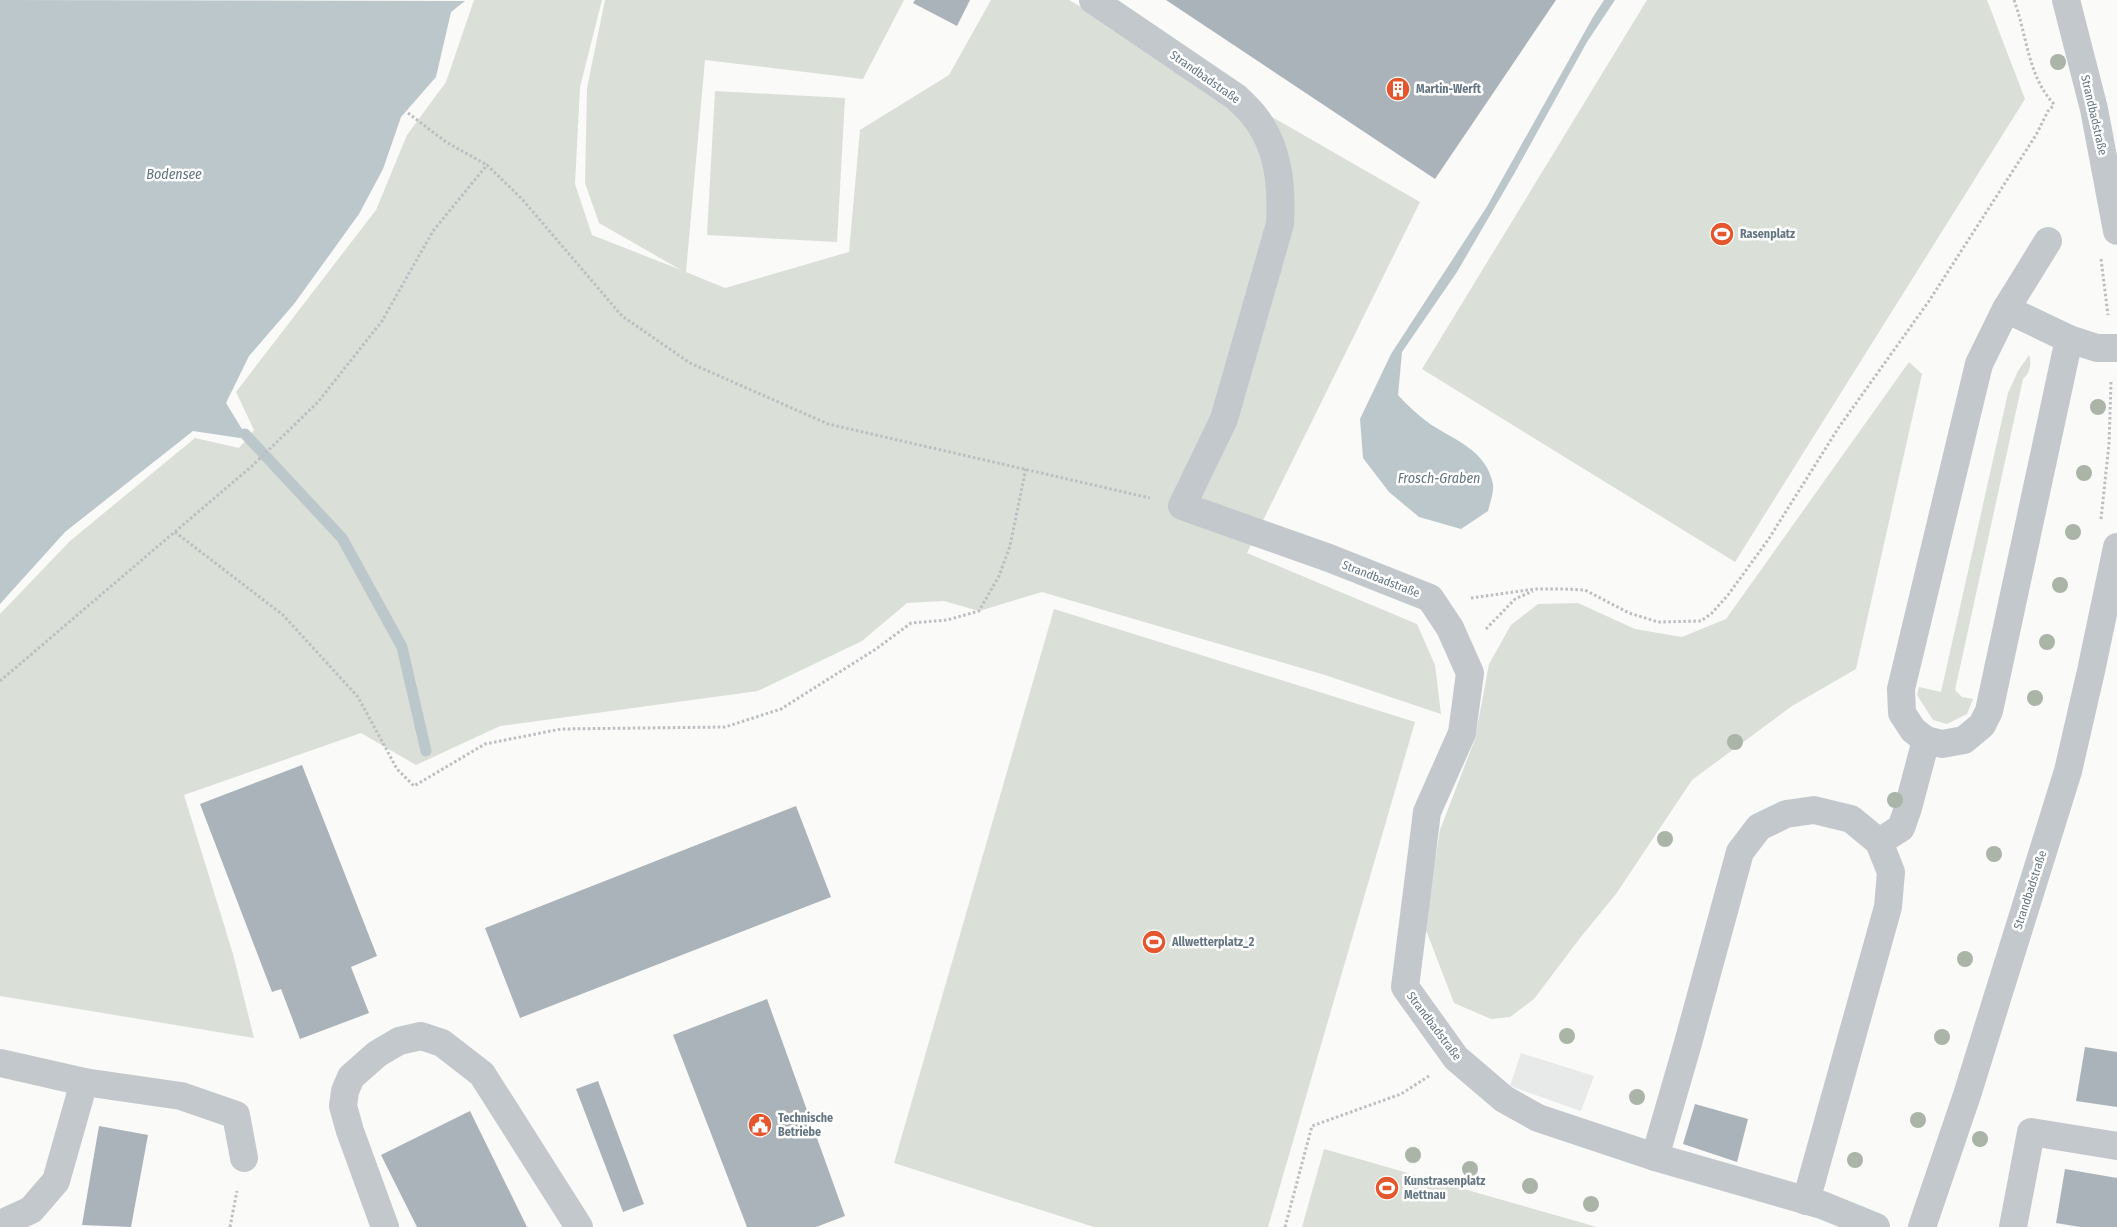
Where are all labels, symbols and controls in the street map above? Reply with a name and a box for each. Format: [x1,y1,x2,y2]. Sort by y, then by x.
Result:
street label: Strandbadstraße [1167,48,1243,106]
street label: Strandbadstraße [2078,73,2110,157]
building icon: Martin-Werft [1385,76,1411,102]
place label: Martin-Werft [1416,82,1482,96]
water label: Bodensee [146,166,202,183]
sports icon: Rasenplatz [1709,221,1735,247]
place label: Rasenplatz [1740,227,1795,241]
water label: Frosch-Graben [1398,470,1480,487]
street label: Strandbadstraße [1340,558,1422,600]
street label: Strandbadstraße [2011,849,2049,931]
sports icon: Allwetterplatz_2 [1141,929,1167,955]
place label: Allwetterplatz_2 [1171,935,1255,949]
street label: Strandbadstraße [1404,989,1464,1063]
place label: Technische Betriebe [778,1111,833,1139]
public building icon: Technische Betriebe [747,1112,773,1138]
place label: Kunstrasenplatz Mettnau [1404,1174,1485,1202]
sports icon: Kunstrasenplatz Mettnau [1374,1175,1400,1201]

